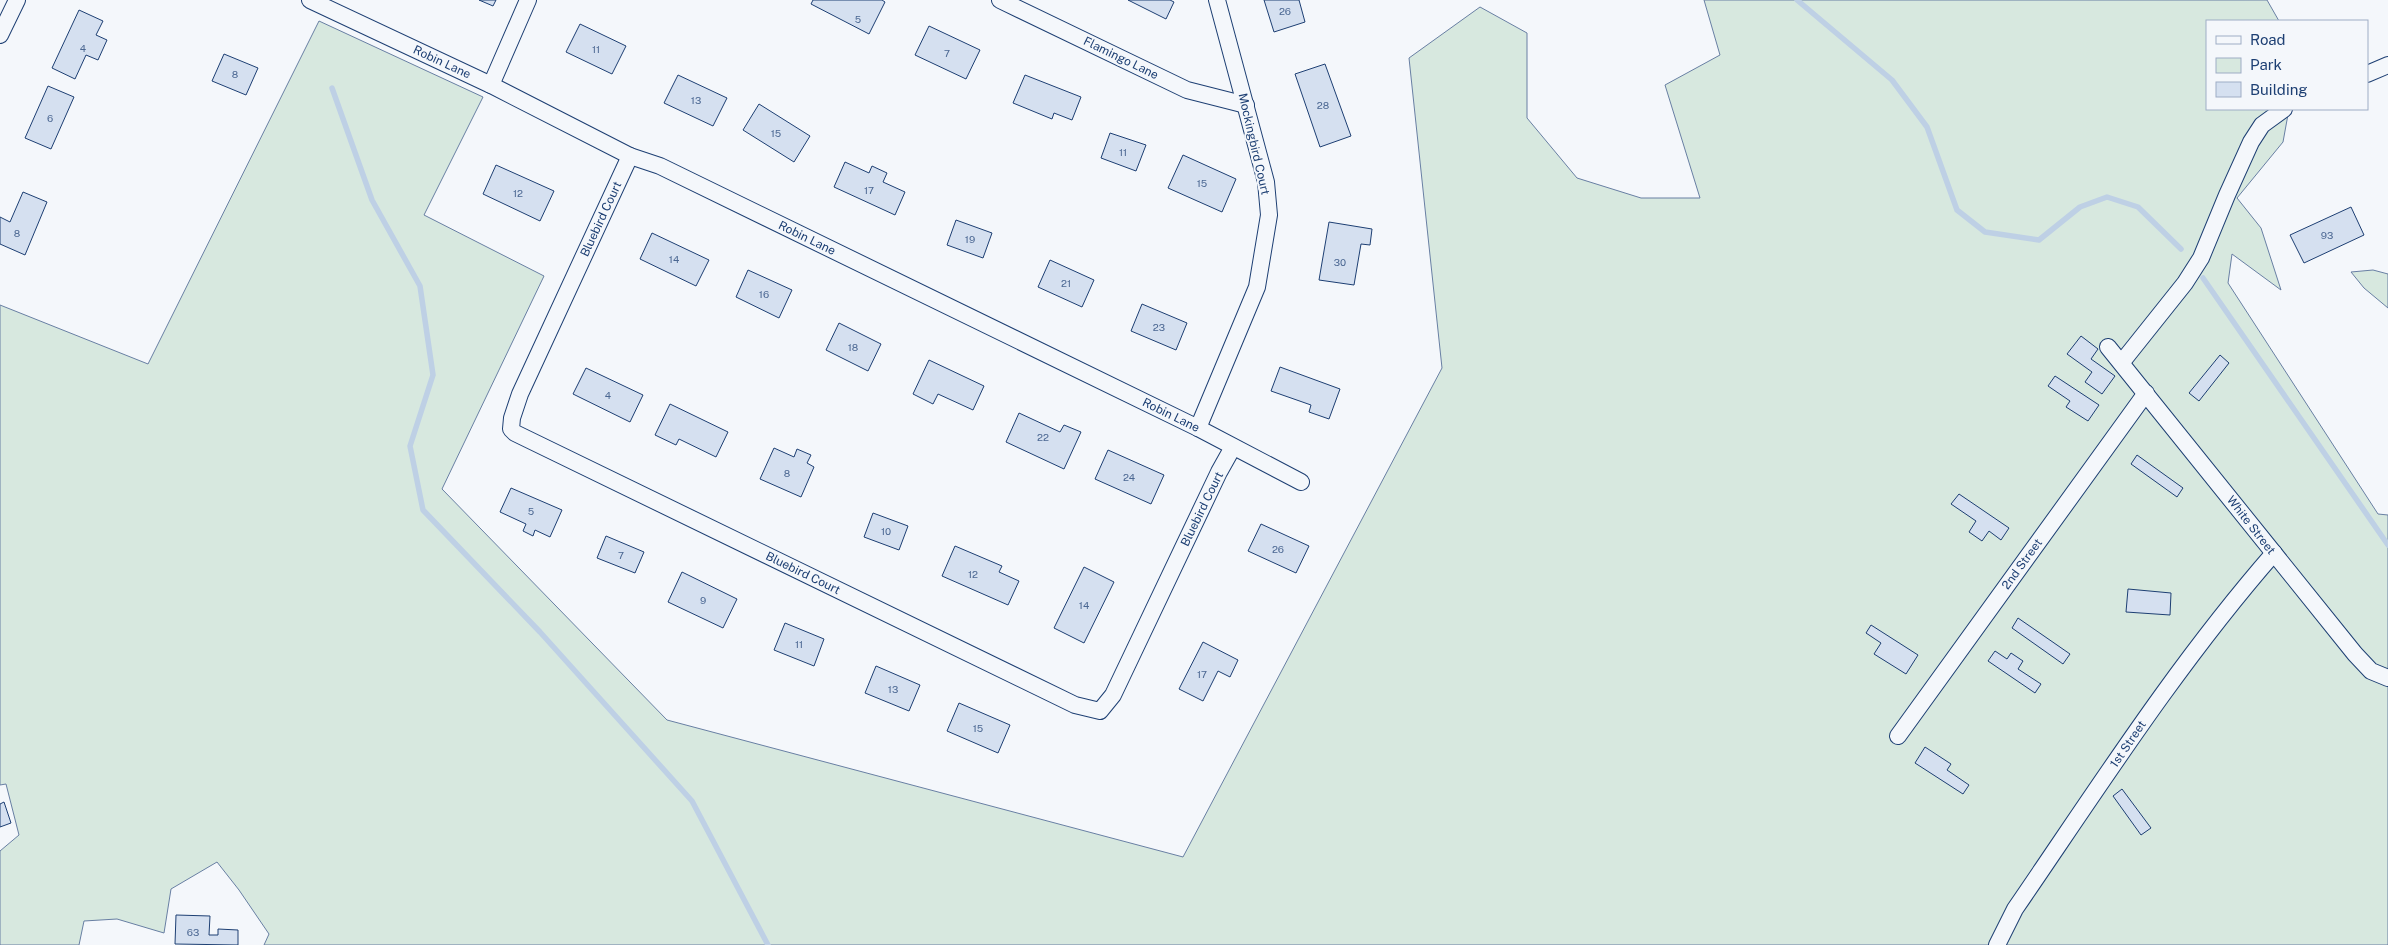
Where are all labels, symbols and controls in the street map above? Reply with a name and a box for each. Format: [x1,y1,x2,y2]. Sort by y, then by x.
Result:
house number: 26 [1279,5,1291,17]
house number: 5 [855,13,861,25]
legend [2206,20,2368,110]
text: Road [2250,31,2286,48]
street label: Flamingo Lane [1081,34,1161,82]
house number: 4 [80,42,86,54]
street label: Robin Lane [411,43,473,81]
house number: 11 [592,43,600,55]
house number: 7 [944,47,950,59]
text: Park [2250,56,2282,73]
house number: 8 [232,68,238,80]
text: Building [2250,81,2308,98]
street label: Mockingbird Court [1235,92,1273,197]
house number: 13 [691,94,701,106]
house number: 28 [1317,99,1329,111]
house number: 6 [47,112,53,124]
house number: 15 [771,127,781,139]
house number: 11 [1119,146,1127,158]
house number: 15 [1197,177,1207,189]
street label: Bluebird Court [577,179,625,259]
house number: 17 [864,184,874,196]
house number: 12 [513,187,523,199]
street label: Robin Lane [776,218,838,258]
house number: 8 [14,227,20,239]
house number: 93 [2321,229,2333,241]
house number: 19 [965,233,975,245]
house number: 14 [669,253,679,265]
house number: 30 [1334,256,1346,268]
house number: 21 [1061,277,1071,289]
house number: 16 [759,288,769,300]
house number: 23 [1153,321,1165,333]
house number: 18 [848,341,858,353]
house number: 4 [605,389,611,401]
street label: Robin Lane [1140,395,1202,435]
house number: 22 [1037,431,1049,443]
house number: 8 [784,467,790,479]
street label: Bluebird Court [1178,469,1226,549]
house number: 24 [1123,471,1135,483]
street label: White Street [2224,493,2278,557]
house number: 5 [528,505,534,517]
house number: 10 [881,525,891,537]
street label: 2nd Street [1999,536,2045,592]
house number: 26 [1272,543,1284,555]
house number: 7 [618,549,624,561]
street label: Bluebird Court [763,549,843,597]
house number: 12 [968,568,978,580]
house number: 9 [700,594,706,606]
house number: 14 [1079,599,1089,611]
house number: 11 [795,638,803,650]
house number: 17 [1197,668,1207,680]
house number: 13 [888,683,898,695]
street label: 1st Street [2107,718,2149,770]
house number: 15 [973,722,983,734]
house number: 63 [187,926,199,938]

